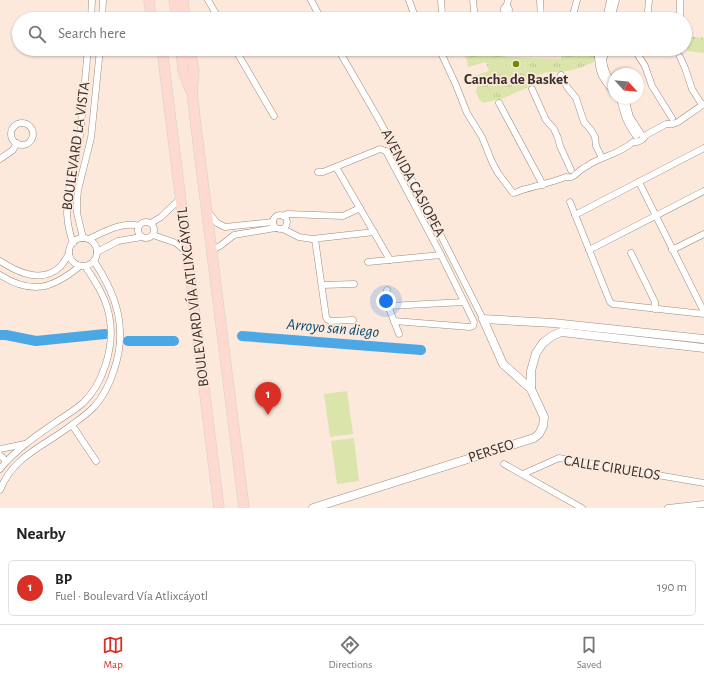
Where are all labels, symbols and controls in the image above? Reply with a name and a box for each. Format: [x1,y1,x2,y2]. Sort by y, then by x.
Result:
search box [12,12,692,56]
icon: search [26,23,48,45]
text: Search here [58,26,126,41]
marker: Cancha de Basket [511,59,521,69]
north arrow [608,68,644,104]
place label: Cancha de Basket [464,72,568,87]
street label: BOULEVARD LA VISTA [60,80,92,211]
street label: AVENIDA CASIOPEA [378,127,448,240]
street label: BOULEVARD VÍA ATLIXCÁYOTL [172,205,211,388]
your location [376,291,396,311]
water label: Arroyo san diego [285,316,380,340]
pin: 1 [255,382,281,415]
street label: PERSEO [466,437,516,465]
street label: CALLE CIRUELOS [563,453,661,483]
text: Nearby [16,525,66,542]
text: BP [55,572,72,587]
text: 1 [28,581,32,594]
text: 190 m [657,581,687,594]
text: Fuel · Boulevard Vía Atlixcáyotl [55,590,208,603]
tab: Map [102,634,124,671]
tab: Directions [328,634,372,671]
tab: Saved [577,634,602,671]

